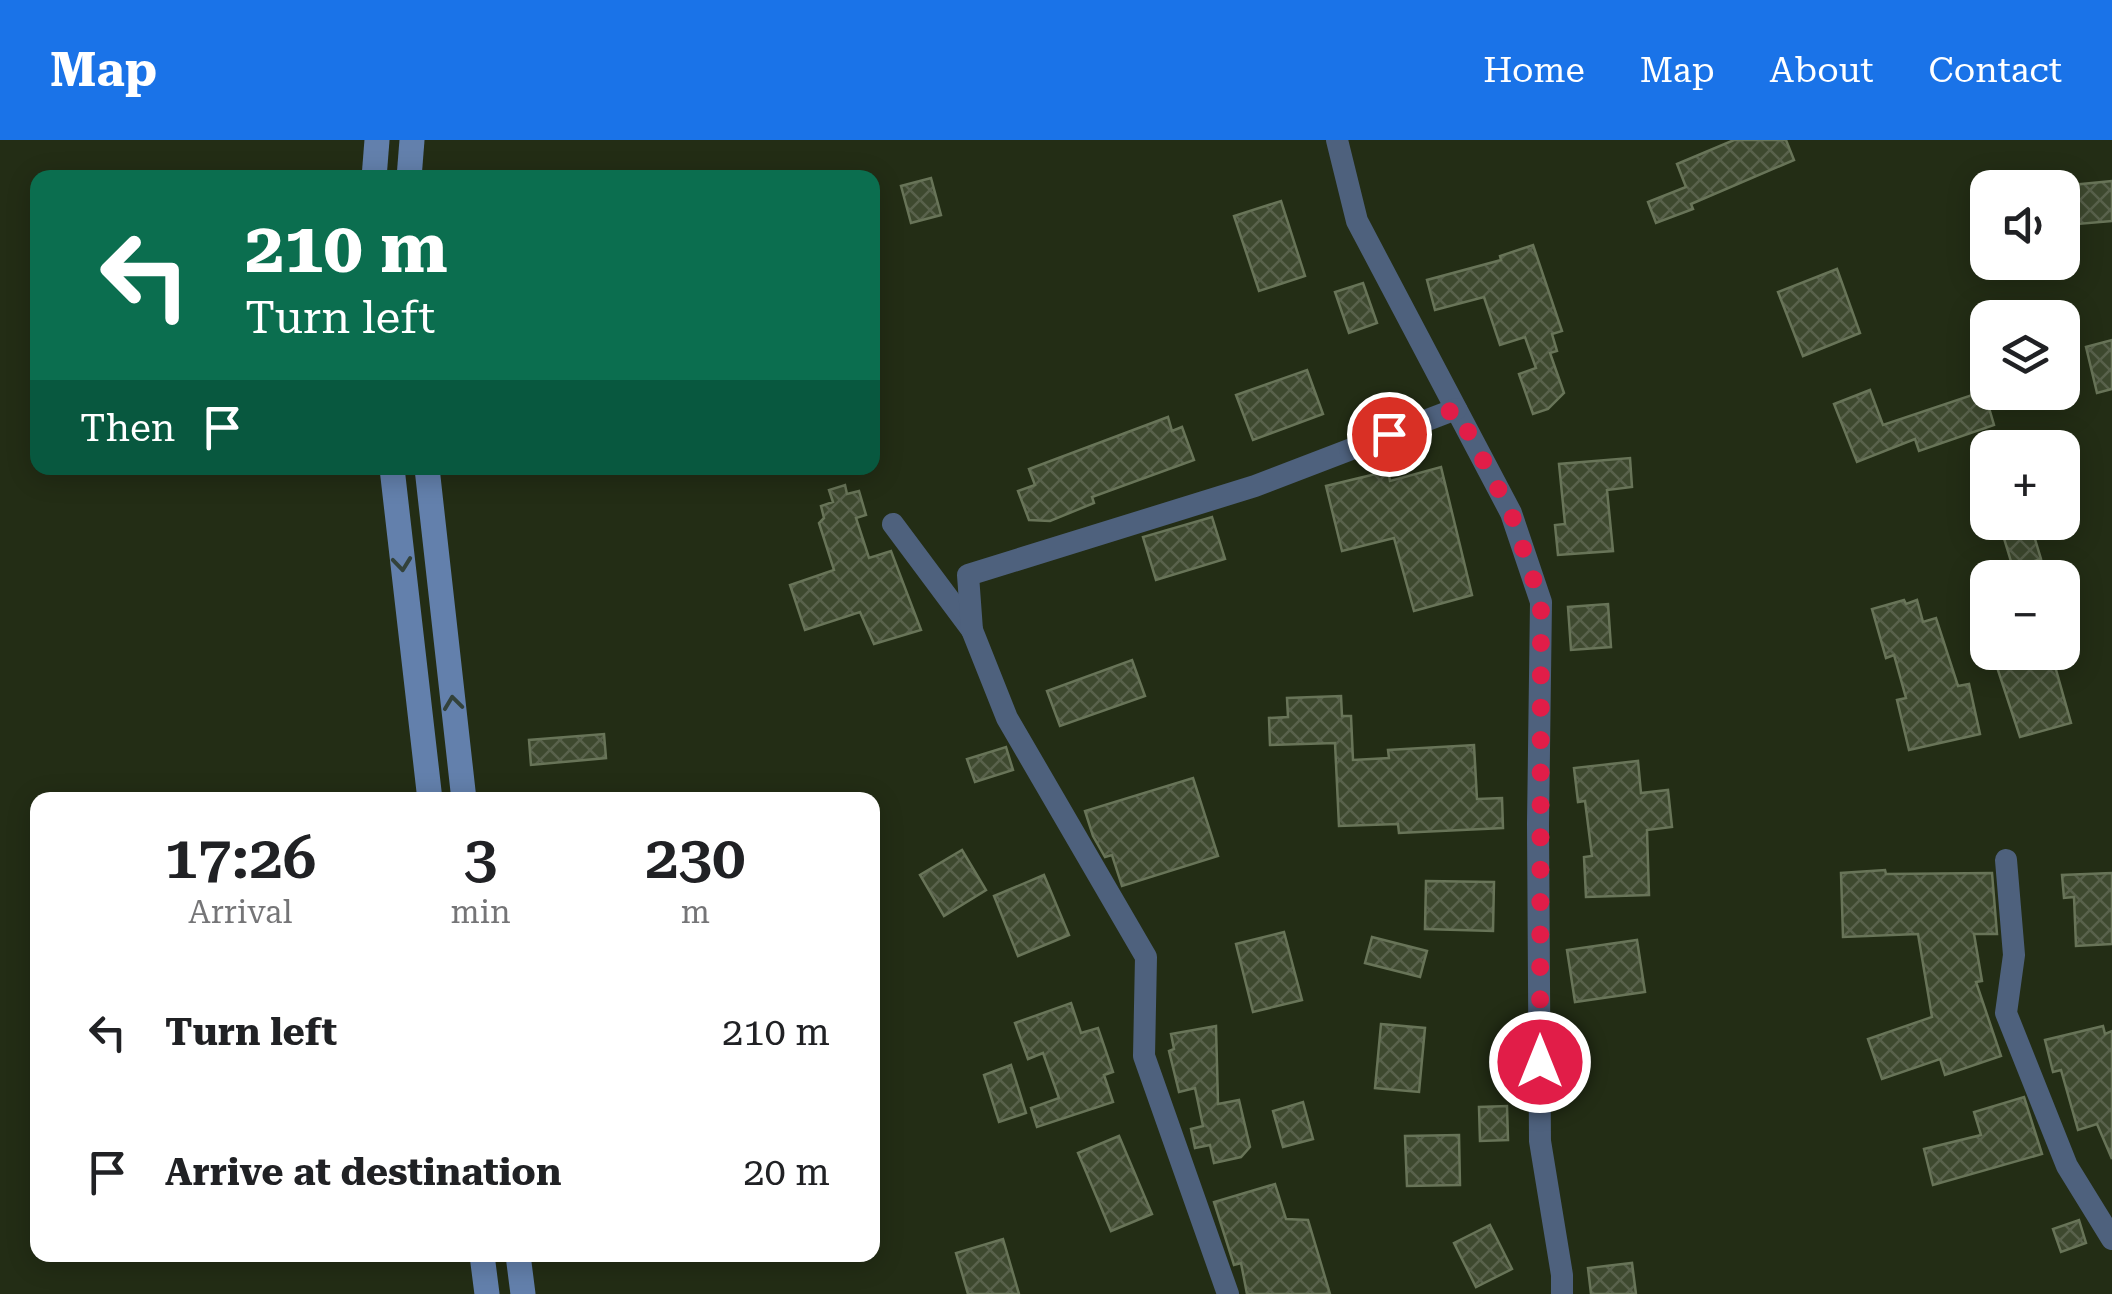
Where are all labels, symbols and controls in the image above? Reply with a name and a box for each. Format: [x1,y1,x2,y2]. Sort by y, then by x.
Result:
text: Map [50,42,157,98]
text: Home [1483,50,1585,91]
text: Map [1640,50,1715,91]
text: About [1770,50,1874,91]
text: Contact [1929,50,2062,91]
map controls [1970,170,2080,670]
button: sound [1970,170,2080,280]
text: 210 m [245,207,448,289]
icon: left [80,210,210,340]
text: Turn left [245,291,435,344]
button: layers [1970,300,2080,410]
pin [1347,392,1432,477]
icon: arrive [195,400,250,455]
text: Then [80,406,175,450]
icon: arrive [1362,407,1417,462]
button: + [1970,430,2080,540]
one-way arrow [391,557,412,573]
button: − [1970,560,2080,670]
one-way arrow [443,695,464,711]
text: 17:26 [164,822,316,893]
text: 3 [464,822,497,893]
text: 230 [645,822,746,893]
text: Arrival [188,893,292,931]
text: min [451,893,511,931]
text: m [681,893,710,931]
icon: left [80,1005,135,1060]
text: Turn left [165,1010,337,1054]
text: 210 m [722,1010,830,1054]
position arrow [1488,1010,1592,1114]
icon: arrive [80,1145,135,1200]
text: Arrive at destination [165,1150,561,1194]
text: 20 m [743,1150,830,1194]

